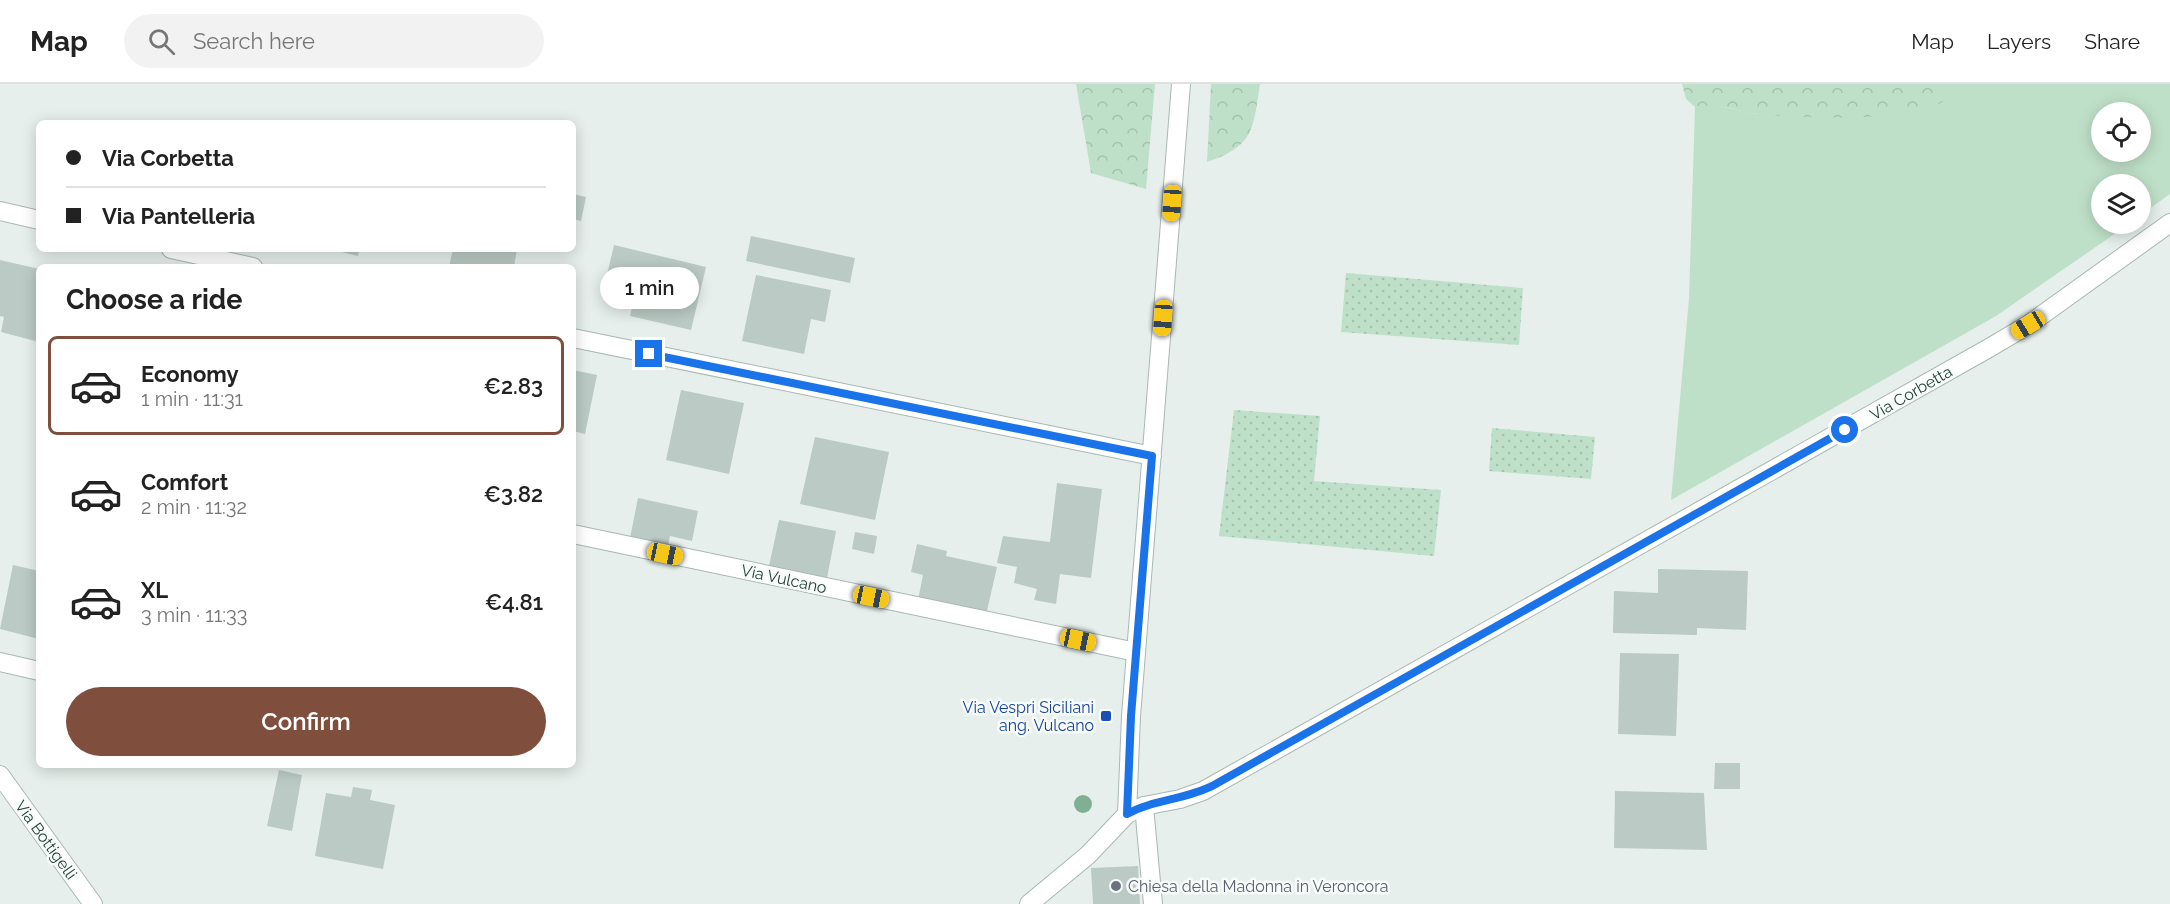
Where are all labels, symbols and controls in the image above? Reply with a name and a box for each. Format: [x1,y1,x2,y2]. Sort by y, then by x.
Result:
search box [124,14,544,68]
text: Map [30,25,88,58]
icon: search [145,25,178,58]
text: Search here [193,28,315,54]
text: Map [1911,29,1954,54]
text: Layers [1987,29,2051,54]
text: Share [2084,29,2140,54]
map controls [2091,102,2151,234]
button: locate [2091,102,2151,162]
text: Via Corbetta [102,145,234,171]
button: layers [2091,174,2151,234]
car [1162,184,1182,222]
text: Via Pantelleria [102,203,255,229]
callout: 1 min [600,267,698,309]
text: 1 min [625,276,674,300]
text: Choose a ride [66,284,242,315]
car [1153,299,1173,337]
car [2008,308,2048,342]
route end [635,340,662,367]
icon: car [69,359,123,413]
text: Economy [141,361,239,387]
street label: Via Corbetta [1866,362,1956,424]
text: €2.83 [483,373,543,399]
text: 1 min · 11:31 [141,387,243,411]
route start [1831,416,1858,443]
icon: car [69,467,123,521]
text: Comfort [141,469,228,495]
text: €3.82 [483,481,543,507]
text: 2 min · 11:32 [141,495,247,519]
car [646,541,684,567]
street label: Via Vulcano [739,561,829,597]
icon: car [69,575,123,629]
text: XL [141,577,168,603]
car [852,584,890,610]
text: €4.81 [485,589,543,615]
text: 3 min · 11:33 [141,603,247,627]
car [1059,627,1097,653]
button: Confirm [66,687,546,756]
place label: Via Vespri Siciliani ang. Vulcano [963,698,1094,735]
marker: Via Vespri Siciliani ang. Vulcano [1099,709,1113,723]
street label: Via Bottigelli [11,797,81,883]
place label: Chiesa della Madonna in Veroncora [1128,877,1388,896]
marker: Chiesa della Madonna in Veroncora [1109,879,1123,893]

